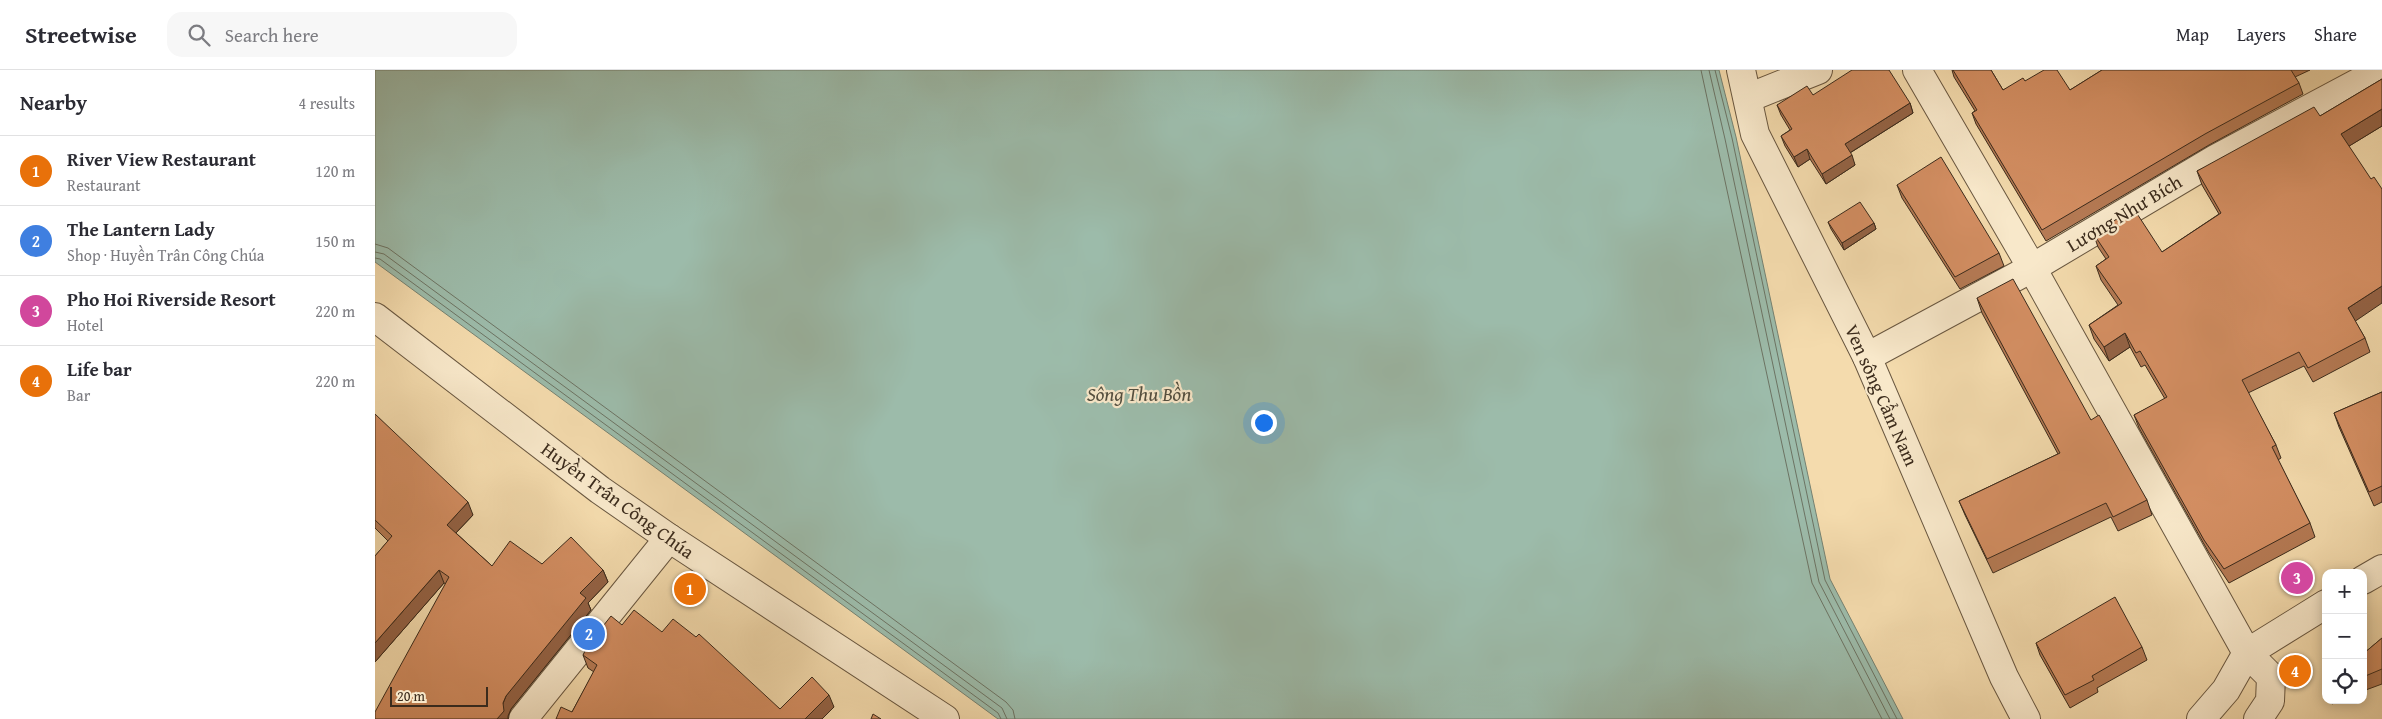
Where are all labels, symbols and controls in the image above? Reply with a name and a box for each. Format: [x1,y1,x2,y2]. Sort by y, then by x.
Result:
search box [167,12,517,57]
text: Streetwise [25,17,137,52]
icon: search [185,21,213,49]
text: Search here [225,21,319,49]
text: Map [2176,21,2209,48]
text: Layers [2237,21,2286,48]
text: Share [2314,21,2357,48]
text: Nearby [20,87,87,118]
text: 4 results [298,91,355,115]
text: River View Restaurant [67,145,256,173]
text: 1 [32,159,40,183]
text: 120 m [315,159,355,183]
street label: Lương Như Bích [2061,167,2187,259]
text: Restaurant [67,173,141,197]
text: The Lantern Lady [67,215,215,243]
text: 2 [32,229,40,253]
text: 150 m [315,229,355,253]
text: Shop · Huyền Trân Công Chúa [67,243,264,267]
text: Pho Hoi Riverside Resort [67,285,276,313]
text: 3 [32,299,40,323]
text: 220 m [315,299,355,323]
text: Hotel [67,313,103,337]
street label: Ven sông Cẩm Nam [1838,320,1926,471]
text: Life bar [67,355,132,383]
text: 4 [32,369,40,393]
text: 220 m [315,369,355,393]
water label: Sông Thu Bồn [1087,379,1191,408]
text: Bar [67,383,90,407]
your location [1251,410,1277,436]
street label: Huyền Trân Công Chúa [536,435,700,565]
pin: 3 [2281,559,2313,597]
map controls [2322,569,2367,704]
button: + [2322,569,2367,614]
pin: 1 [674,570,706,608]
button: − [2322,614,2367,659]
pin: 2 [573,615,605,653]
pin: 4 [2279,652,2311,690]
button: locate [2322,659,2367,704]
scale bar [390,684,487,707]
text: 20 m [397,686,425,706]

